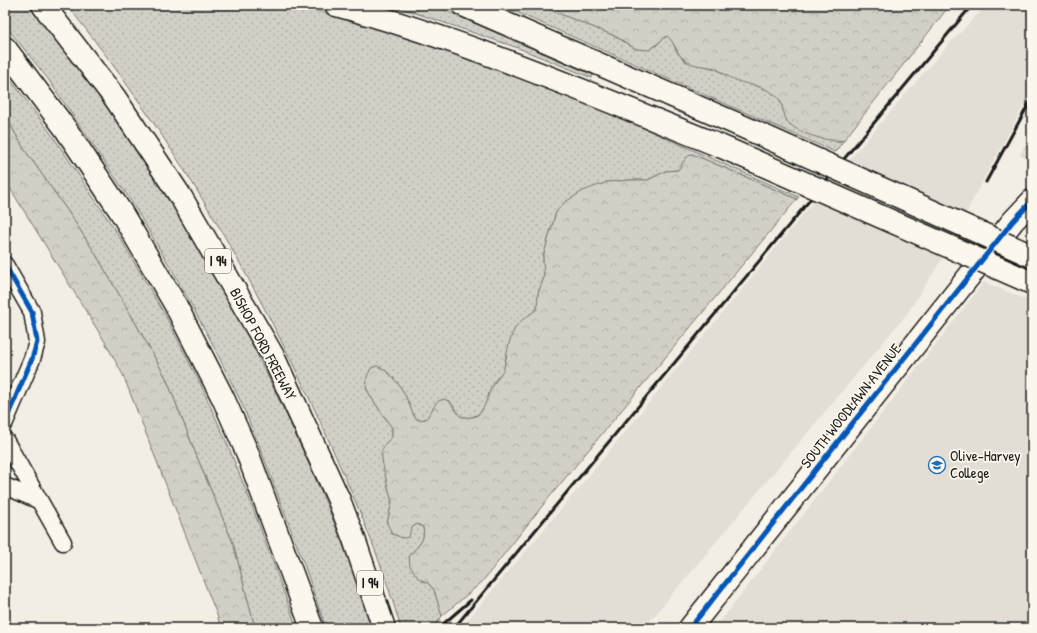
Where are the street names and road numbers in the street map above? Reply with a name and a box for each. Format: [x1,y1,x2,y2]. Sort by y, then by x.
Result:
road number: I 94 [205,249,231,273]
street label: BISHOP FORD FREEWAY [225,284,302,404]
street label: SOUTH WOODLAWN AVENUE [795,339,906,472]
road number: I 94 [357,571,383,595]

